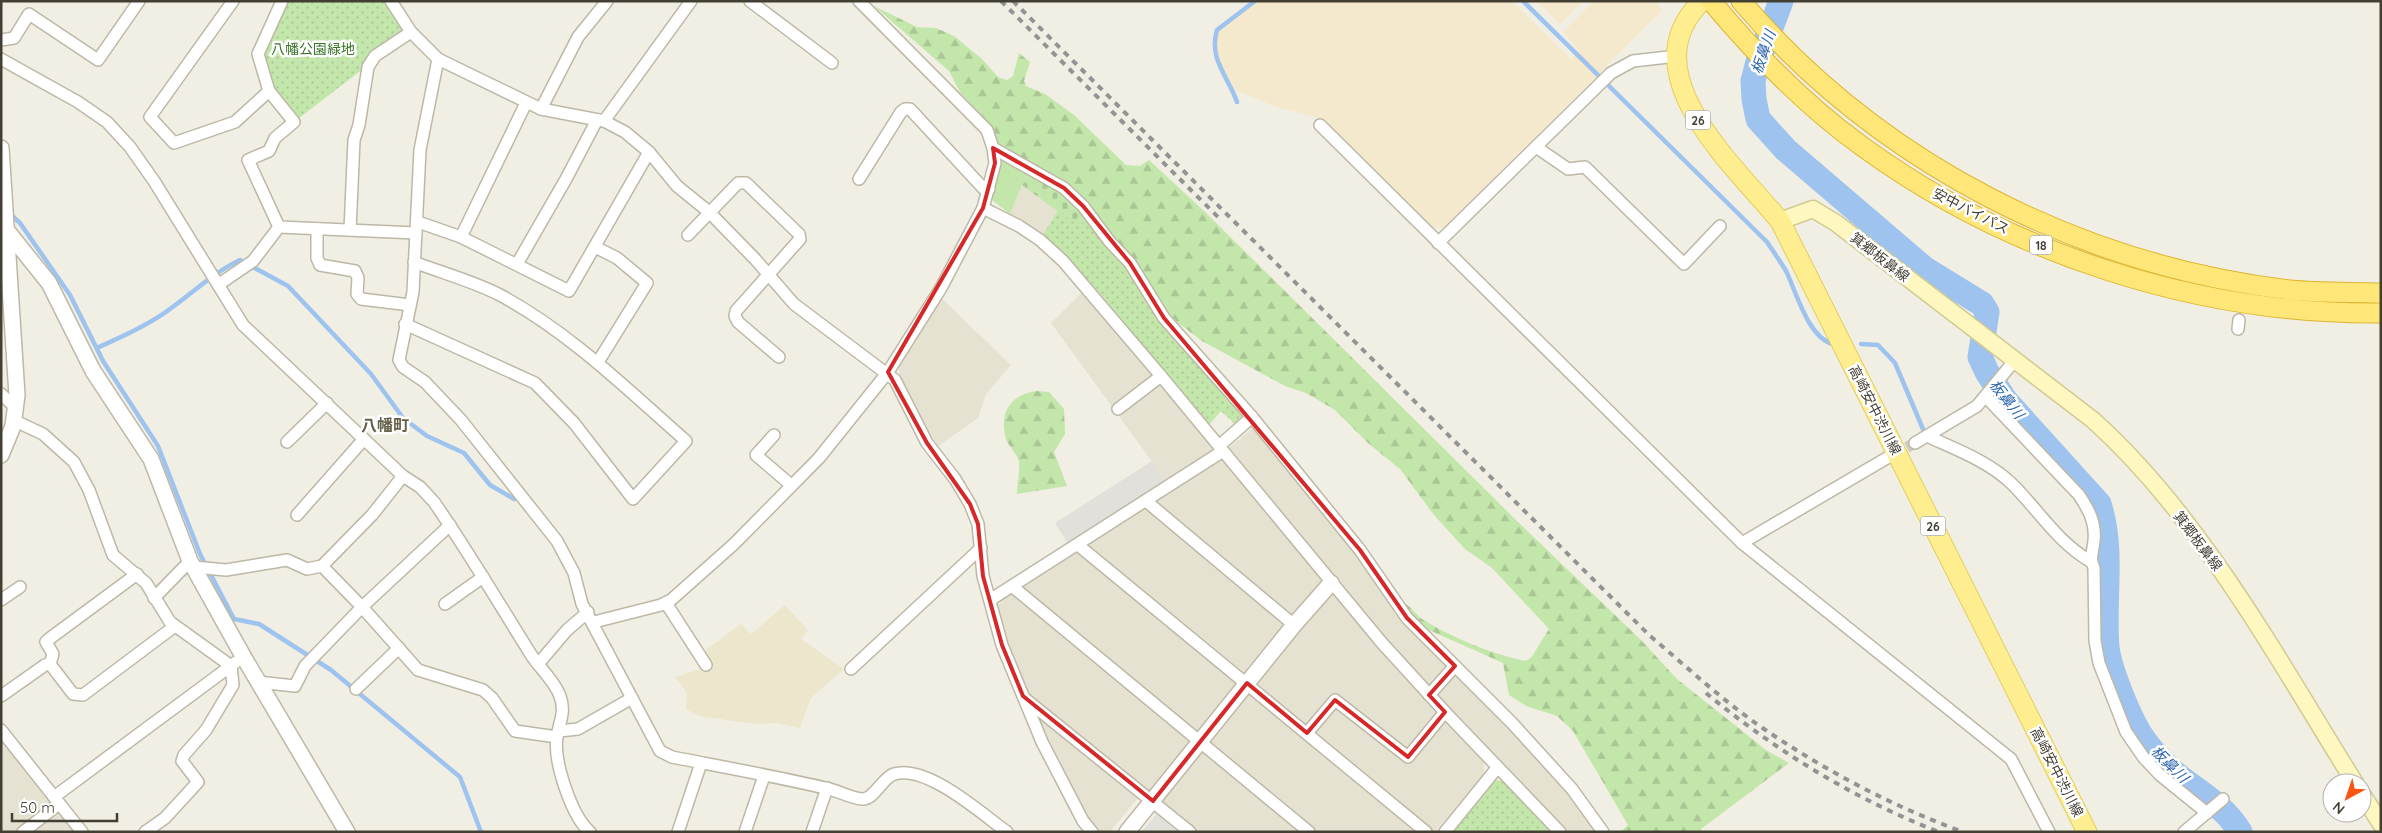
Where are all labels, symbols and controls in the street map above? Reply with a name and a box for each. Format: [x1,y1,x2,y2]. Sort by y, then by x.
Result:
water label: 板鼻川 [1747,26,1780,76]
park label: 八幡公園緑地 [271,40,355,58]
road number: 26 [1686,110,1710,130]
street label: 安中バイパス [1930,184,2012,238]
street label: 箕郷板鼻線 [1847,228,1913,286]
road number: 18 [2030,236,2052,254]
street label: 高崎安中渋川線 [1845,362,1905,458]
water label: 板鼻川 [1986,375,2030,424]
district label: 八幡町 [361,415,409,435]
street label: 箕郷板鼻線 [2170,508,2226,574]
road number: 26 [1920,516,1946,536]
street label: 高崎安中渋川線 [2027,724,2087,820]
water label: 板鼻川 [2147,741,2194,788]
north arrow [2322,773,2372,823]
scale bar [12,790,118,822]
text: 50 m [20,798,55,817]
text: N [2329,798,2348,818]

